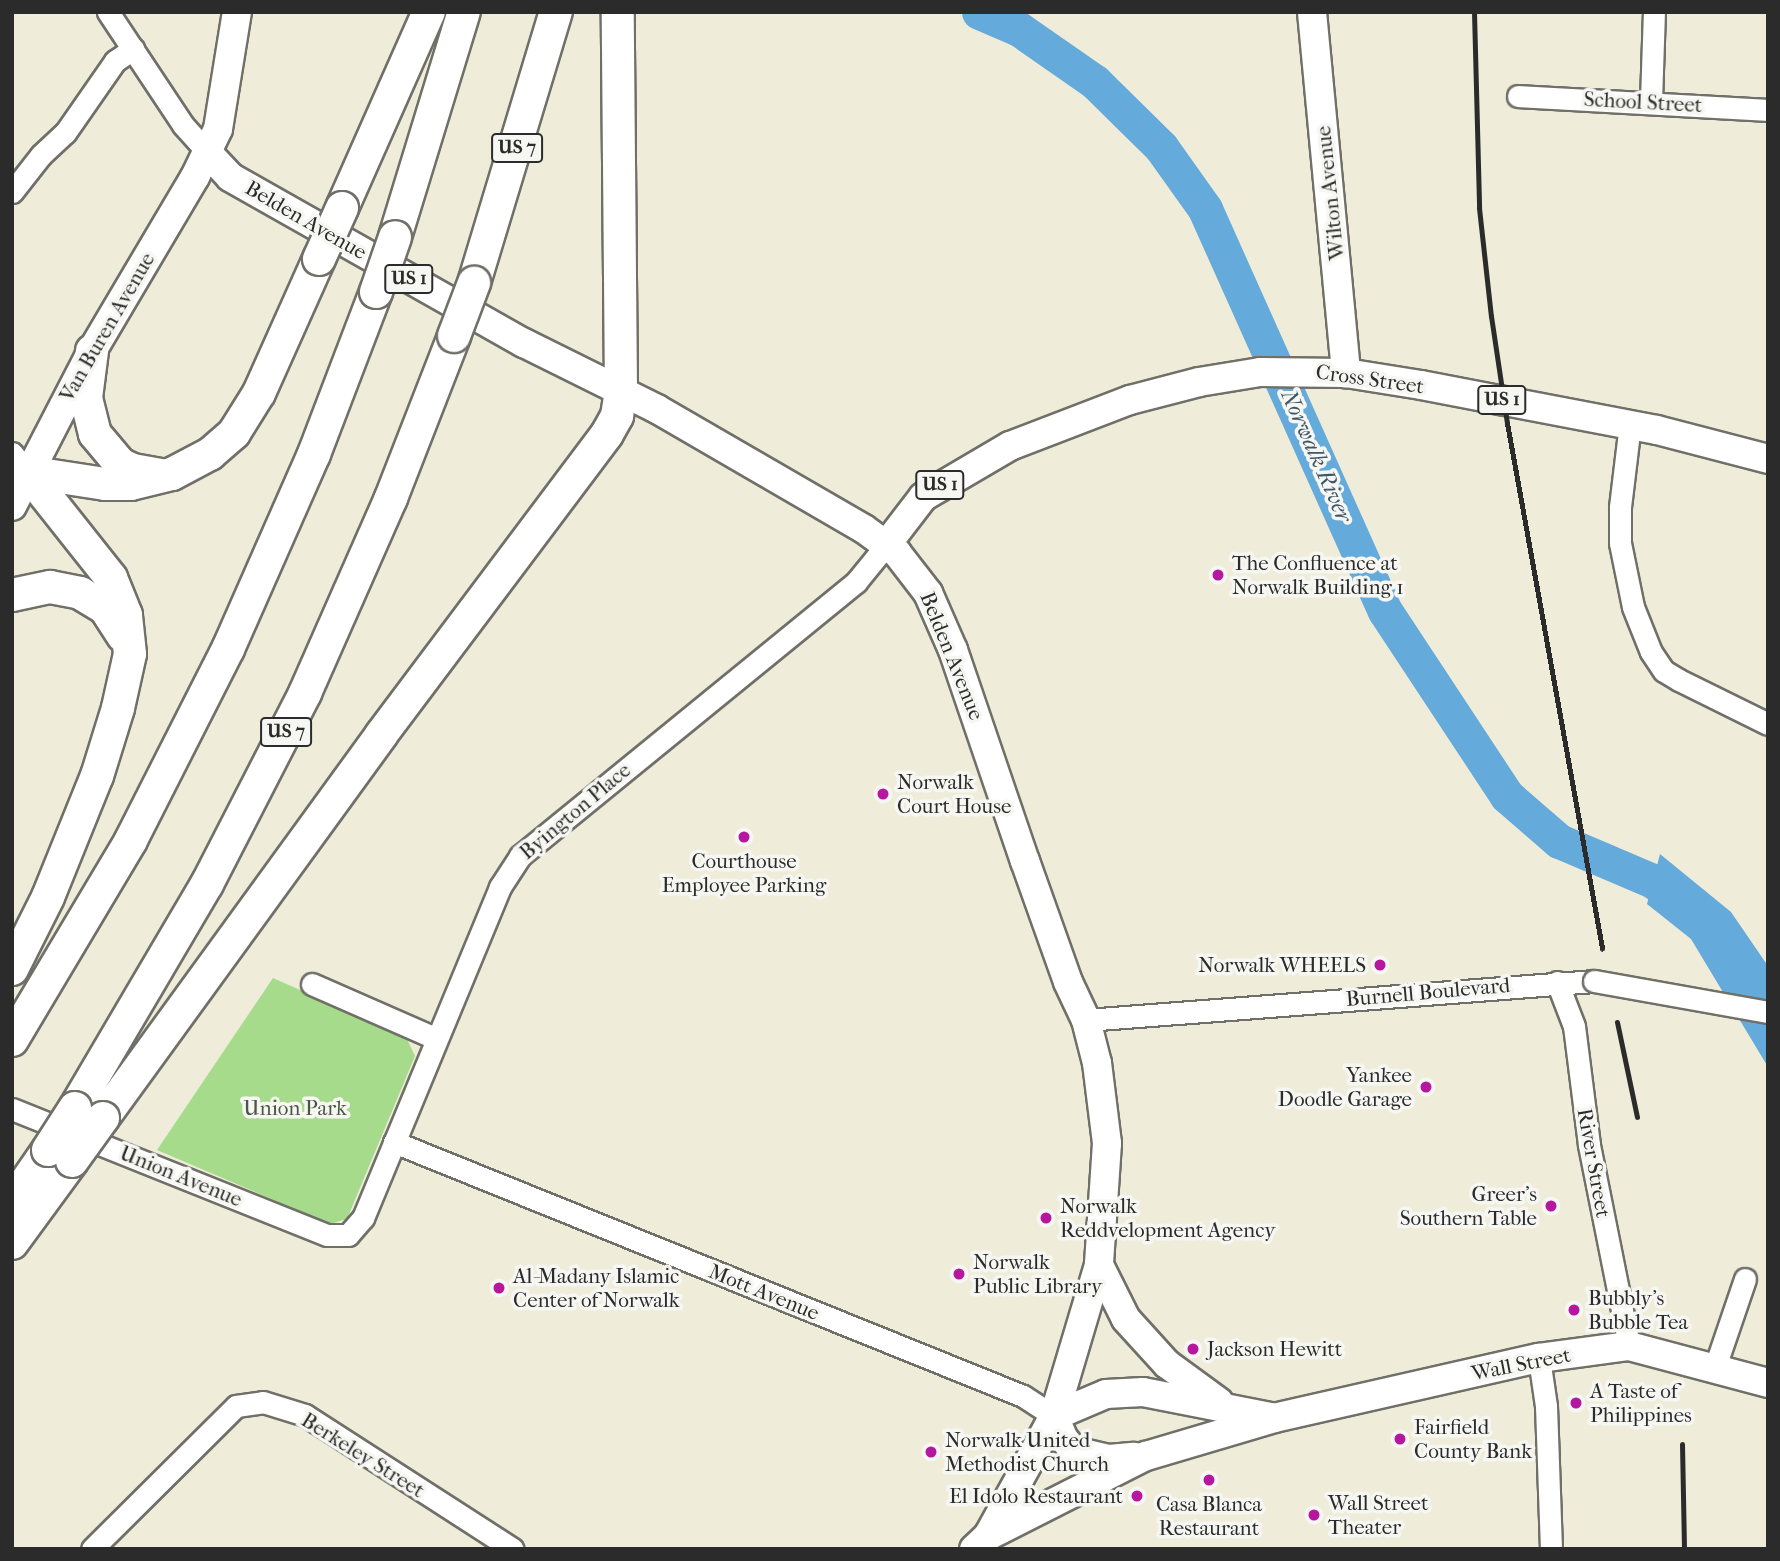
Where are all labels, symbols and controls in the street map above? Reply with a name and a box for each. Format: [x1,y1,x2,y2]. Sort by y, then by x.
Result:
street label: School Street [1583,86,1703,118]
street label: Wilton Avenue [1310,125,1350,261]
road number: US 7 [491,132,543,164]
street label: Belden Avenue [241,175,371,265]
street label: Van Buren Avenue [54,248,160,406]
road number: US 1 [383,264,435,294]
street label: Cross Street [1314,359,1426,399]
road number: US 1 [1476,384,1528,416]
water label: Norwalk River [1274,385,1358,527]
road number: US 1 [914,470,966,500]
place label: The Confluence at Norwalk Building 1 [1232,550,1404,600]
marker: The Confluence at Norwalk Building 1 [1210,567,1226,583]
street label: Belden Avenue [915,588,989,724]
road number: US 7 [260,716,312,748]
street label: Byington Place [514,757,636,865]
place label: Norwalk Court House [897,769,1011,819]
marker: Norwalk Court House [875,786,891,802]
marker: Courthouse Employee Parking [736,829,752,845]
place label: Courthouse Employee Parking [662,848,826,898]
place label: Norwalk WHEELS [1198,952,1366,978]
marker: Norwalk WHEELS [1372,957,1388,973]
street label: Burnell Boulevard [1345,972,1511,1012]
place label: Yankee Doodle Garage [1278,1062,1412,1112]
marker: Yankee Doodle Garage [1418,1079,1434,1095]
park label: Union Park [243,1095,347,1121]
street label: River Street [1572,1106,1616,1220]
street label: Union Avenue [116,1140,246,1212]
place label: Greer’s Southern Table [1400,1181,1537,1231]
place label: Norwalk Reddvelopment Agency [1060,1193,1275,1243]
marker: Greer’s Southern Table [1543,1198,1559,1214]
marker: Norwalk Reddvelopment Agency [1038,1210,1054,1226]
place label: Norwalk Public Library [973,1249,1102,1299]
street label: Mott Avenue [705,1258,823,1326]
place label: Al-Madany Islamic Center of Norwalk [513,1263,680,1313]
marker: Norwalk Public Library [951,1266,967,1282]
marker: Al-Madany Islamic Center of Norwalk [491,1280,507,1296]
place label: Bubbly's Bubble Tea [1588,1285,1688,1335]
marker: Bubbly's Bubble Tea [1566,1302,1582,1318]
place label: Jackson Hewitt [1207,1336,1342,1362]
marker: Jackson Hewitt [1185,1341,1201,1357]
street label: Wall Street [1469,1342,1573,1386]
place label: A Taste of Philippines [1590,1378,1692,1428]
marker: A Taste of Philippines [1568,1395,1584,1411]
street label: Berkeley Street [297,1407,429,1503]
place label: Fairfield County Bank [1414,1414,1532,1464]
place label: Norwalk United Methodist Church [945,1427,1109,1477]
marker: Fairfield County Bank [1392,1431,1408,1447]
marker: Norwalk United Methodist Church [923,1444,939,1460]
marker: Casa Blanca Restaurant [1201,1472,1217,1488]
place label: El Idolo Restaurant [949,1483,1123,1509]
marker: El Idolo Restaurant [1129,1488,1145,1504]
place label: Wall Street Theater [1328,1490,1428,1540]
place label: Casa Blanca Restaurant [1156,1491,1262,1541]
marker: Wall Street Theater [1306,1507,1322,1523]

